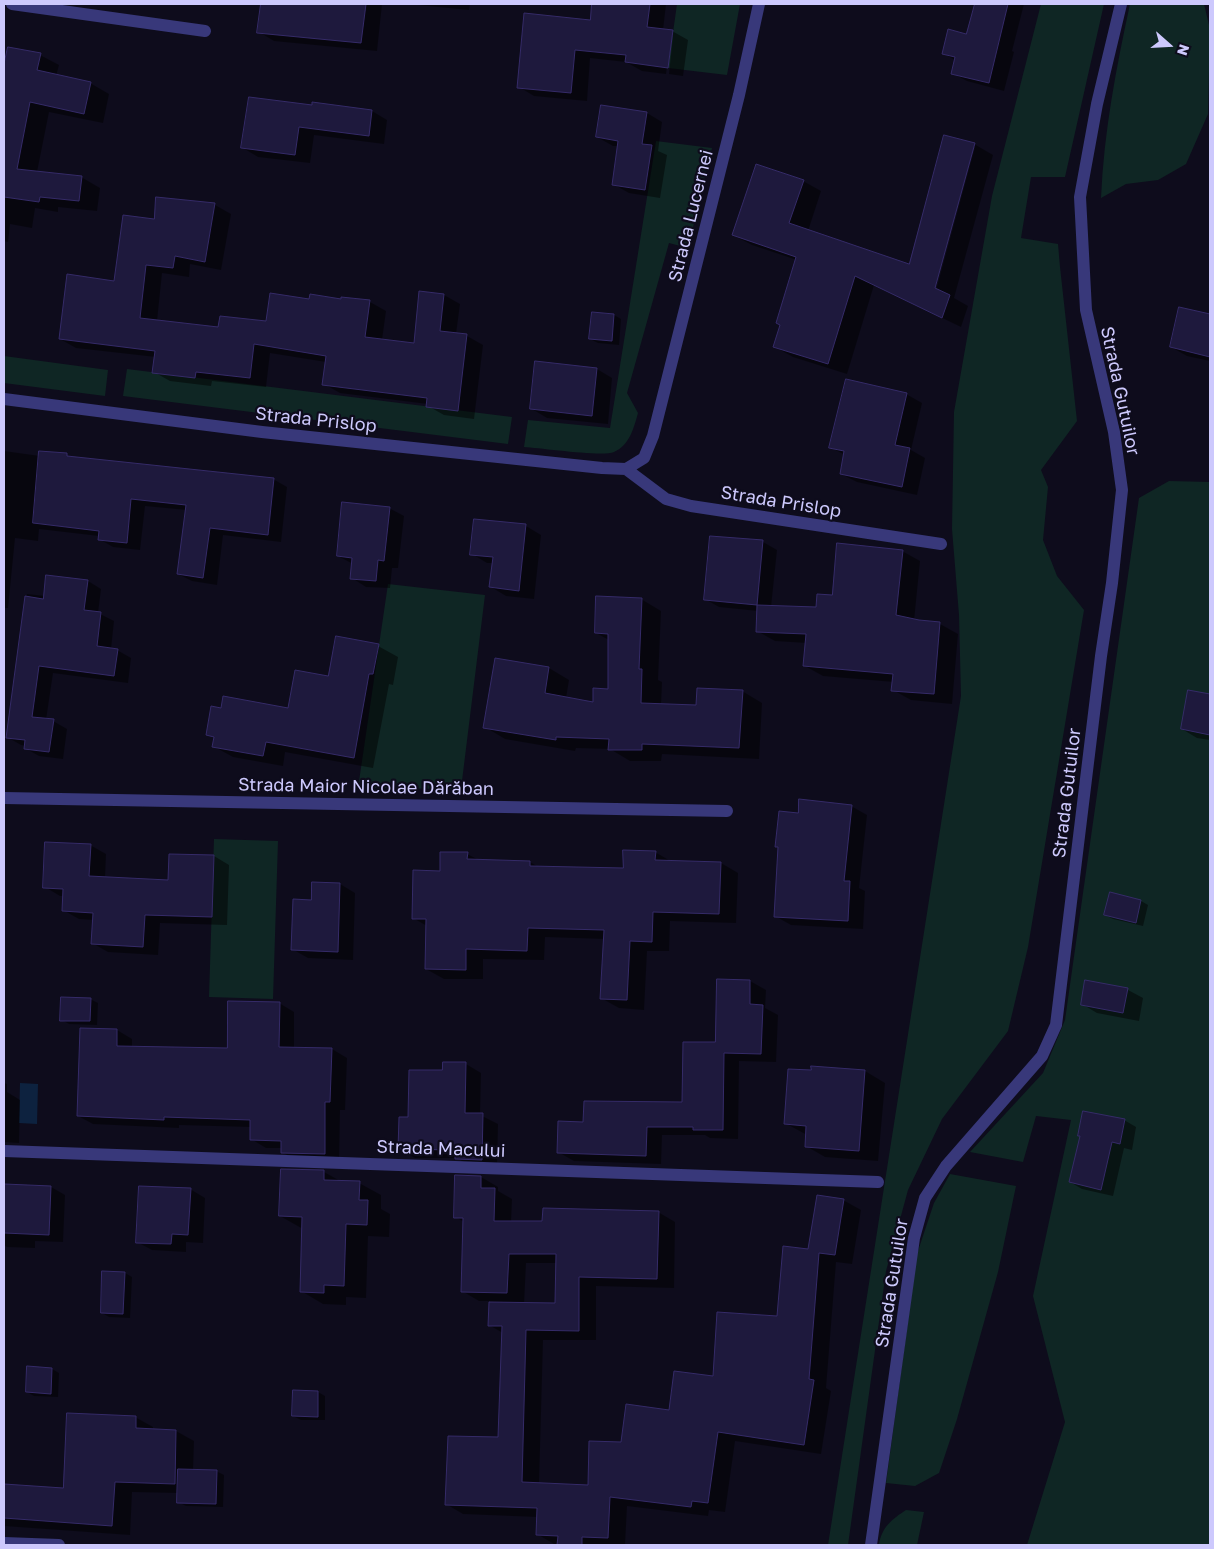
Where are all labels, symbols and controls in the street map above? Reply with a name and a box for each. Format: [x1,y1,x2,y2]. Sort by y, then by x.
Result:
north arrow [1144,20,1194,70]
text: N [1174,42,1193,58]
street label: Strada Lucernei [664,148,718,284]
street label: Strada Gutuilor [1096,325,1144,457]
street label: Strada Prislop [254,403,378,437]
street label: Strada Prislop [719,482,843,522]
street label: Strada Gutuilor [1048,727,1086,859]
street label: Strada Maior Nicolae Dărăban [238,774,494,800]
street label: Strada Macului [376,1136,506,1162]
street label: Strada Gutuilor [871,1217,913,1349]

